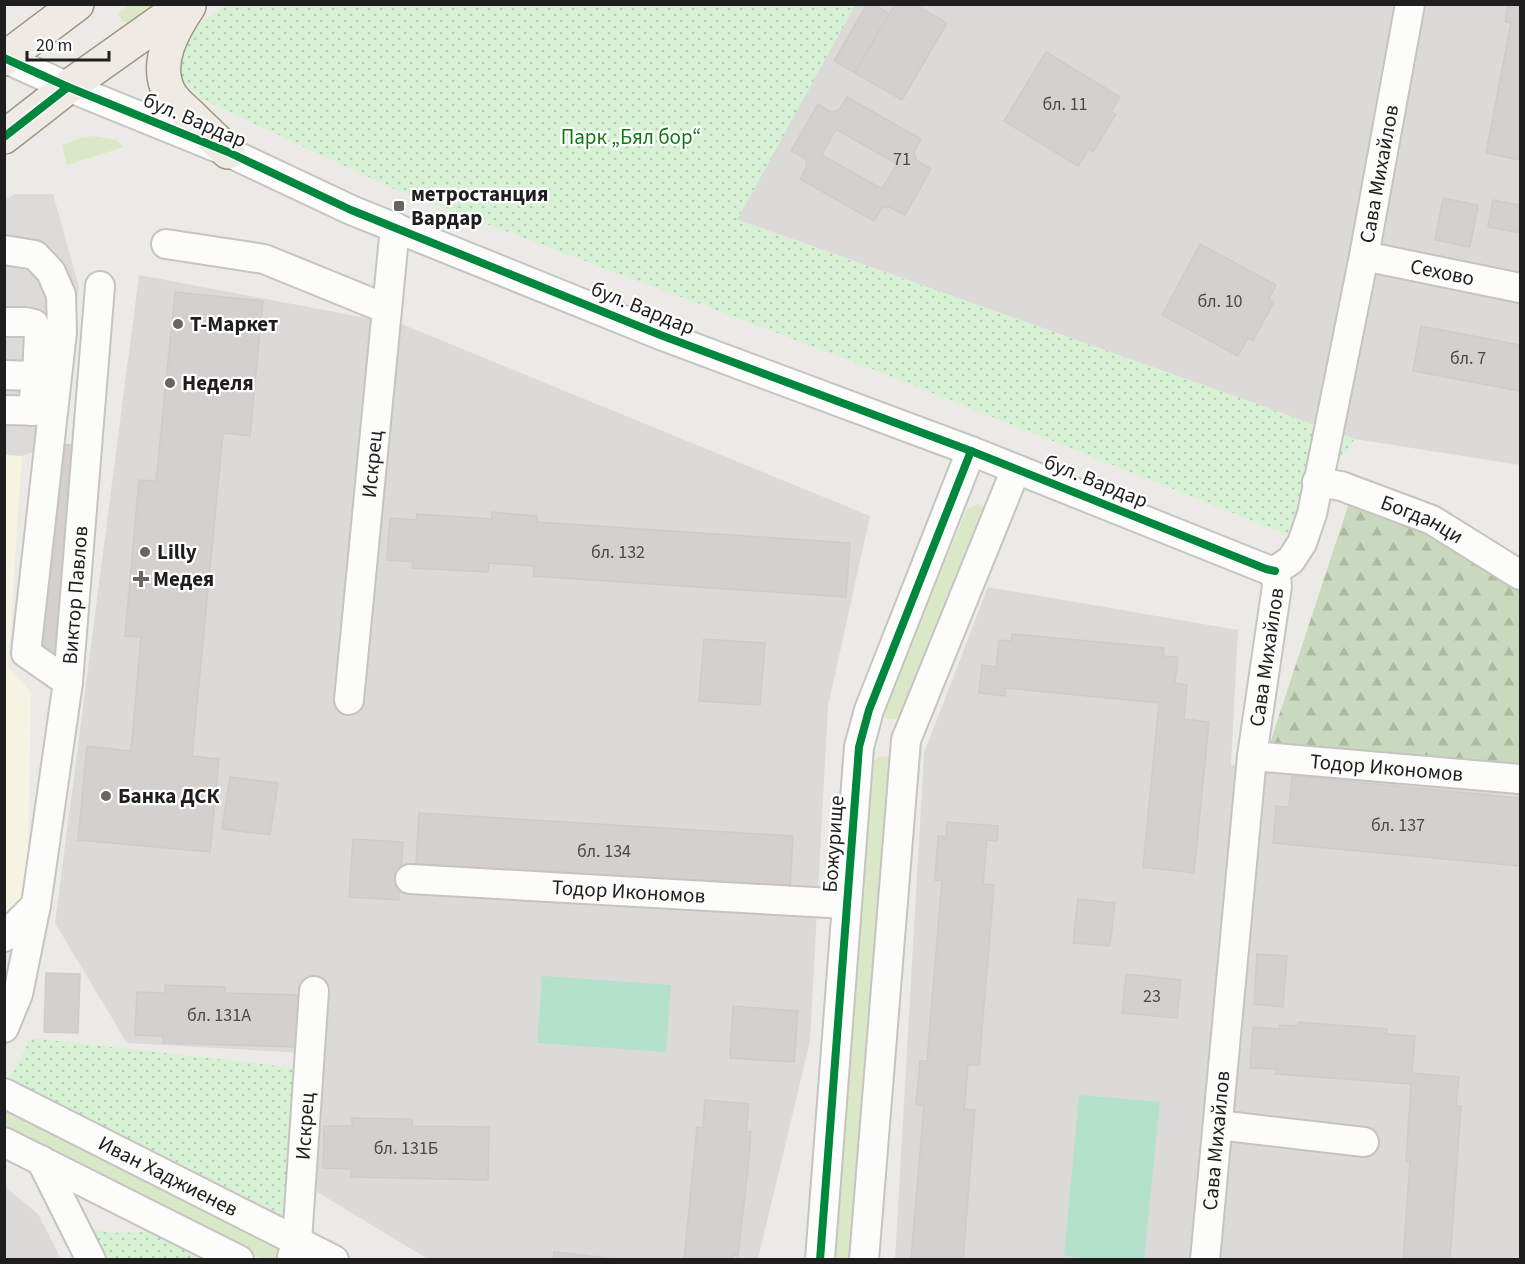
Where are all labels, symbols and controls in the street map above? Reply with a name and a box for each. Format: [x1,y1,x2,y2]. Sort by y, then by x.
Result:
scale bar [27,24,110,62]
text: 20 m [36,33,72,58]
street label: бул. Вардар [139,85,251,155]
house number: бл. 11 [1042,92,1088,117]
street label: Сава Михайлов [1352,102,1406,245]
park label: Парк „Бял бор“ [561,122,701,152]
house number: 71 [893,147,911,172]
place label: метростанция Вардар [411,179,549,233]
marker: метростанция Вардар [392,199,406,213]
street label: Сехово [1408,251,1477,293]
street label: бул. Вардар [587,274,699,342]
house number: бл. 10 [1197,289,1243,314]
place label: Т-Маркет [190,309,278,339]
marker: Т-Маркет [171,317,185,331]
house number: бл. 7 [1450,346,1486,371]
place label: Неделя [182,368,254,398]
marker: Неделя [163,376,177,390]
street label: Искрец [354,429,390,499]
street label: бул. Вардар [1040,447,1152,515]
street label: Богданци [1376,487,1469,551]
street label: Виктор Павлов [54,525,96,666]
place label: Lilly [157,537,197,567]
house number: бл. 132 [591,540,645,565]
marker: Lilly [138,545,152,559]
place label: Медея [153,564,214,594]
marker: Медея [134,572,148,586]
street label: Сава Михайлов [1241,586,1292,729]
street label: Тодор Икономов [1309,746,1464,789]
place label: Банка ДСК [118,781,221,811]
marker: Банка ДСК [99,789,113,803]
street label: Божурище [815,794,851,894]
house number: бл. 137 [1371,813,1425,838]
house number: бл. 134 [577,839,631,864]
street label: Тодор Икономов [551,872,706,911]
house number: 23 [1143,984,1161,1009]
house number: бл. 131А [187,1003,251,1028]
street label: Сава Михайлов [1195,1069,1238,1212]
street label: Искрец [288,1091,322,1161]
street label: Иван Хаджиенев [93,1128,243,1224]
house number: бл. 131Б [374,1136,438,1161]

